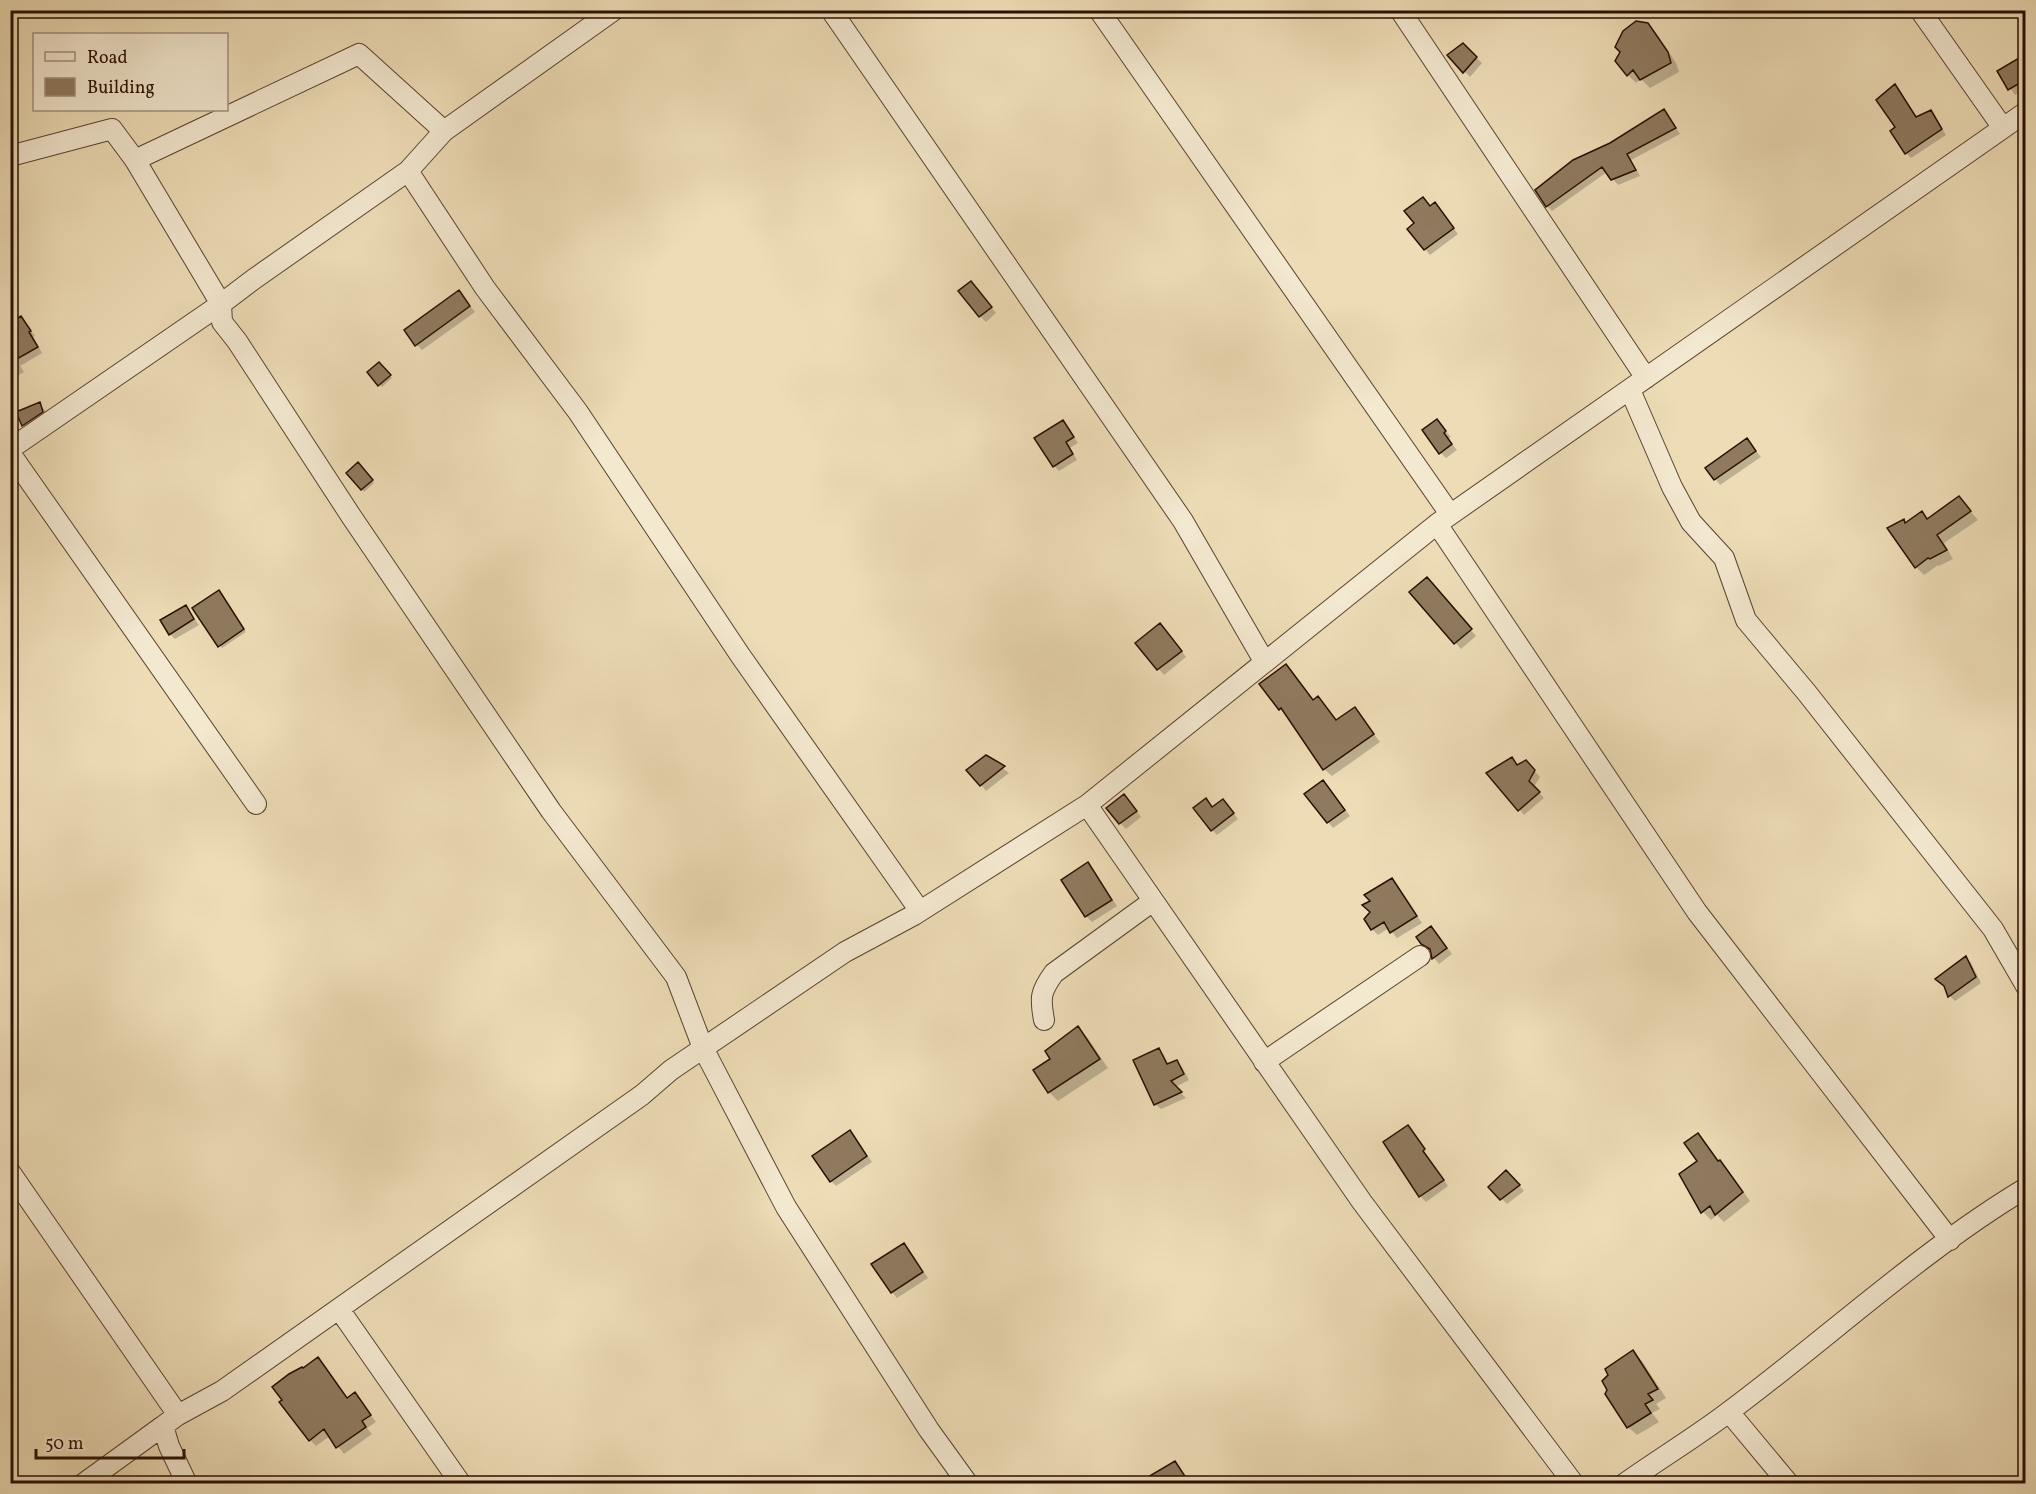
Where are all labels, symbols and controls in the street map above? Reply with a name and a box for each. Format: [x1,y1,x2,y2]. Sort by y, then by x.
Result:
legend [33,33,228,111]
text: Road [87,46,128,71]
text: Building [87,76,155,101]
scale bar [36,1422,184,1460]
text: 50 m [45,1432,84,1457]

